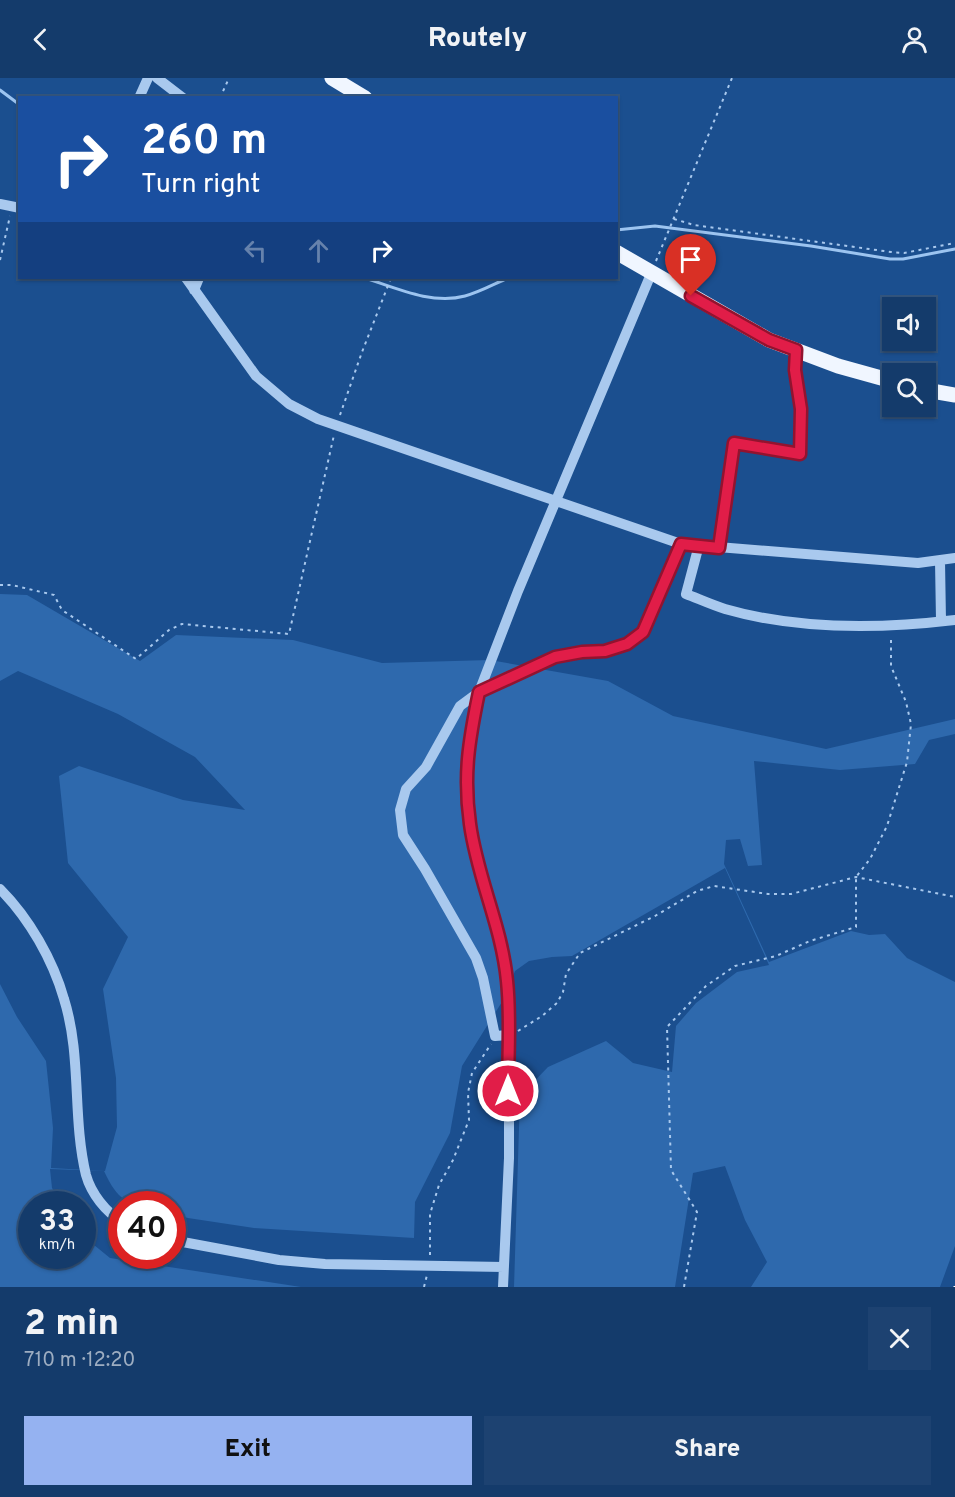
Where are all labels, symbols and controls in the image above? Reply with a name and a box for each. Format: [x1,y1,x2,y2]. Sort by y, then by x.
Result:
text: Routely [428,22,527,56]
icon: back [24,23,57,56]
icon: person [898,23,931,56]
text: 260 m [141,116,267,169]
icon: right [42,120,120,198]
text: Turn right [141,168,260,202]
icon: left [239,234,272,267]
icon: ahead [302,234,335,267]
icon: right [365,234,398,267]
pin [665,234,716,296]
icon: arrive [674,243,707,276]
map controls [882,297,936,417]
button: sound [882,297,936,351]
button: search [882,363,936,417]
position arrow [476,1059,540,1123]
speed limit sign: 40 [108,1191,186,1269]
text: 33 [39,1204,75,1241]
text: km/h [39,1236,75,1255]
text: 2 min [24,1302,119,1348]
button: close [868,1307,931,1370]
text: 710 m · 12:20 [24,1348,135,1374]
button: Exit [24,1416,472,1485]
button: Share [484,1416,931,1485]

